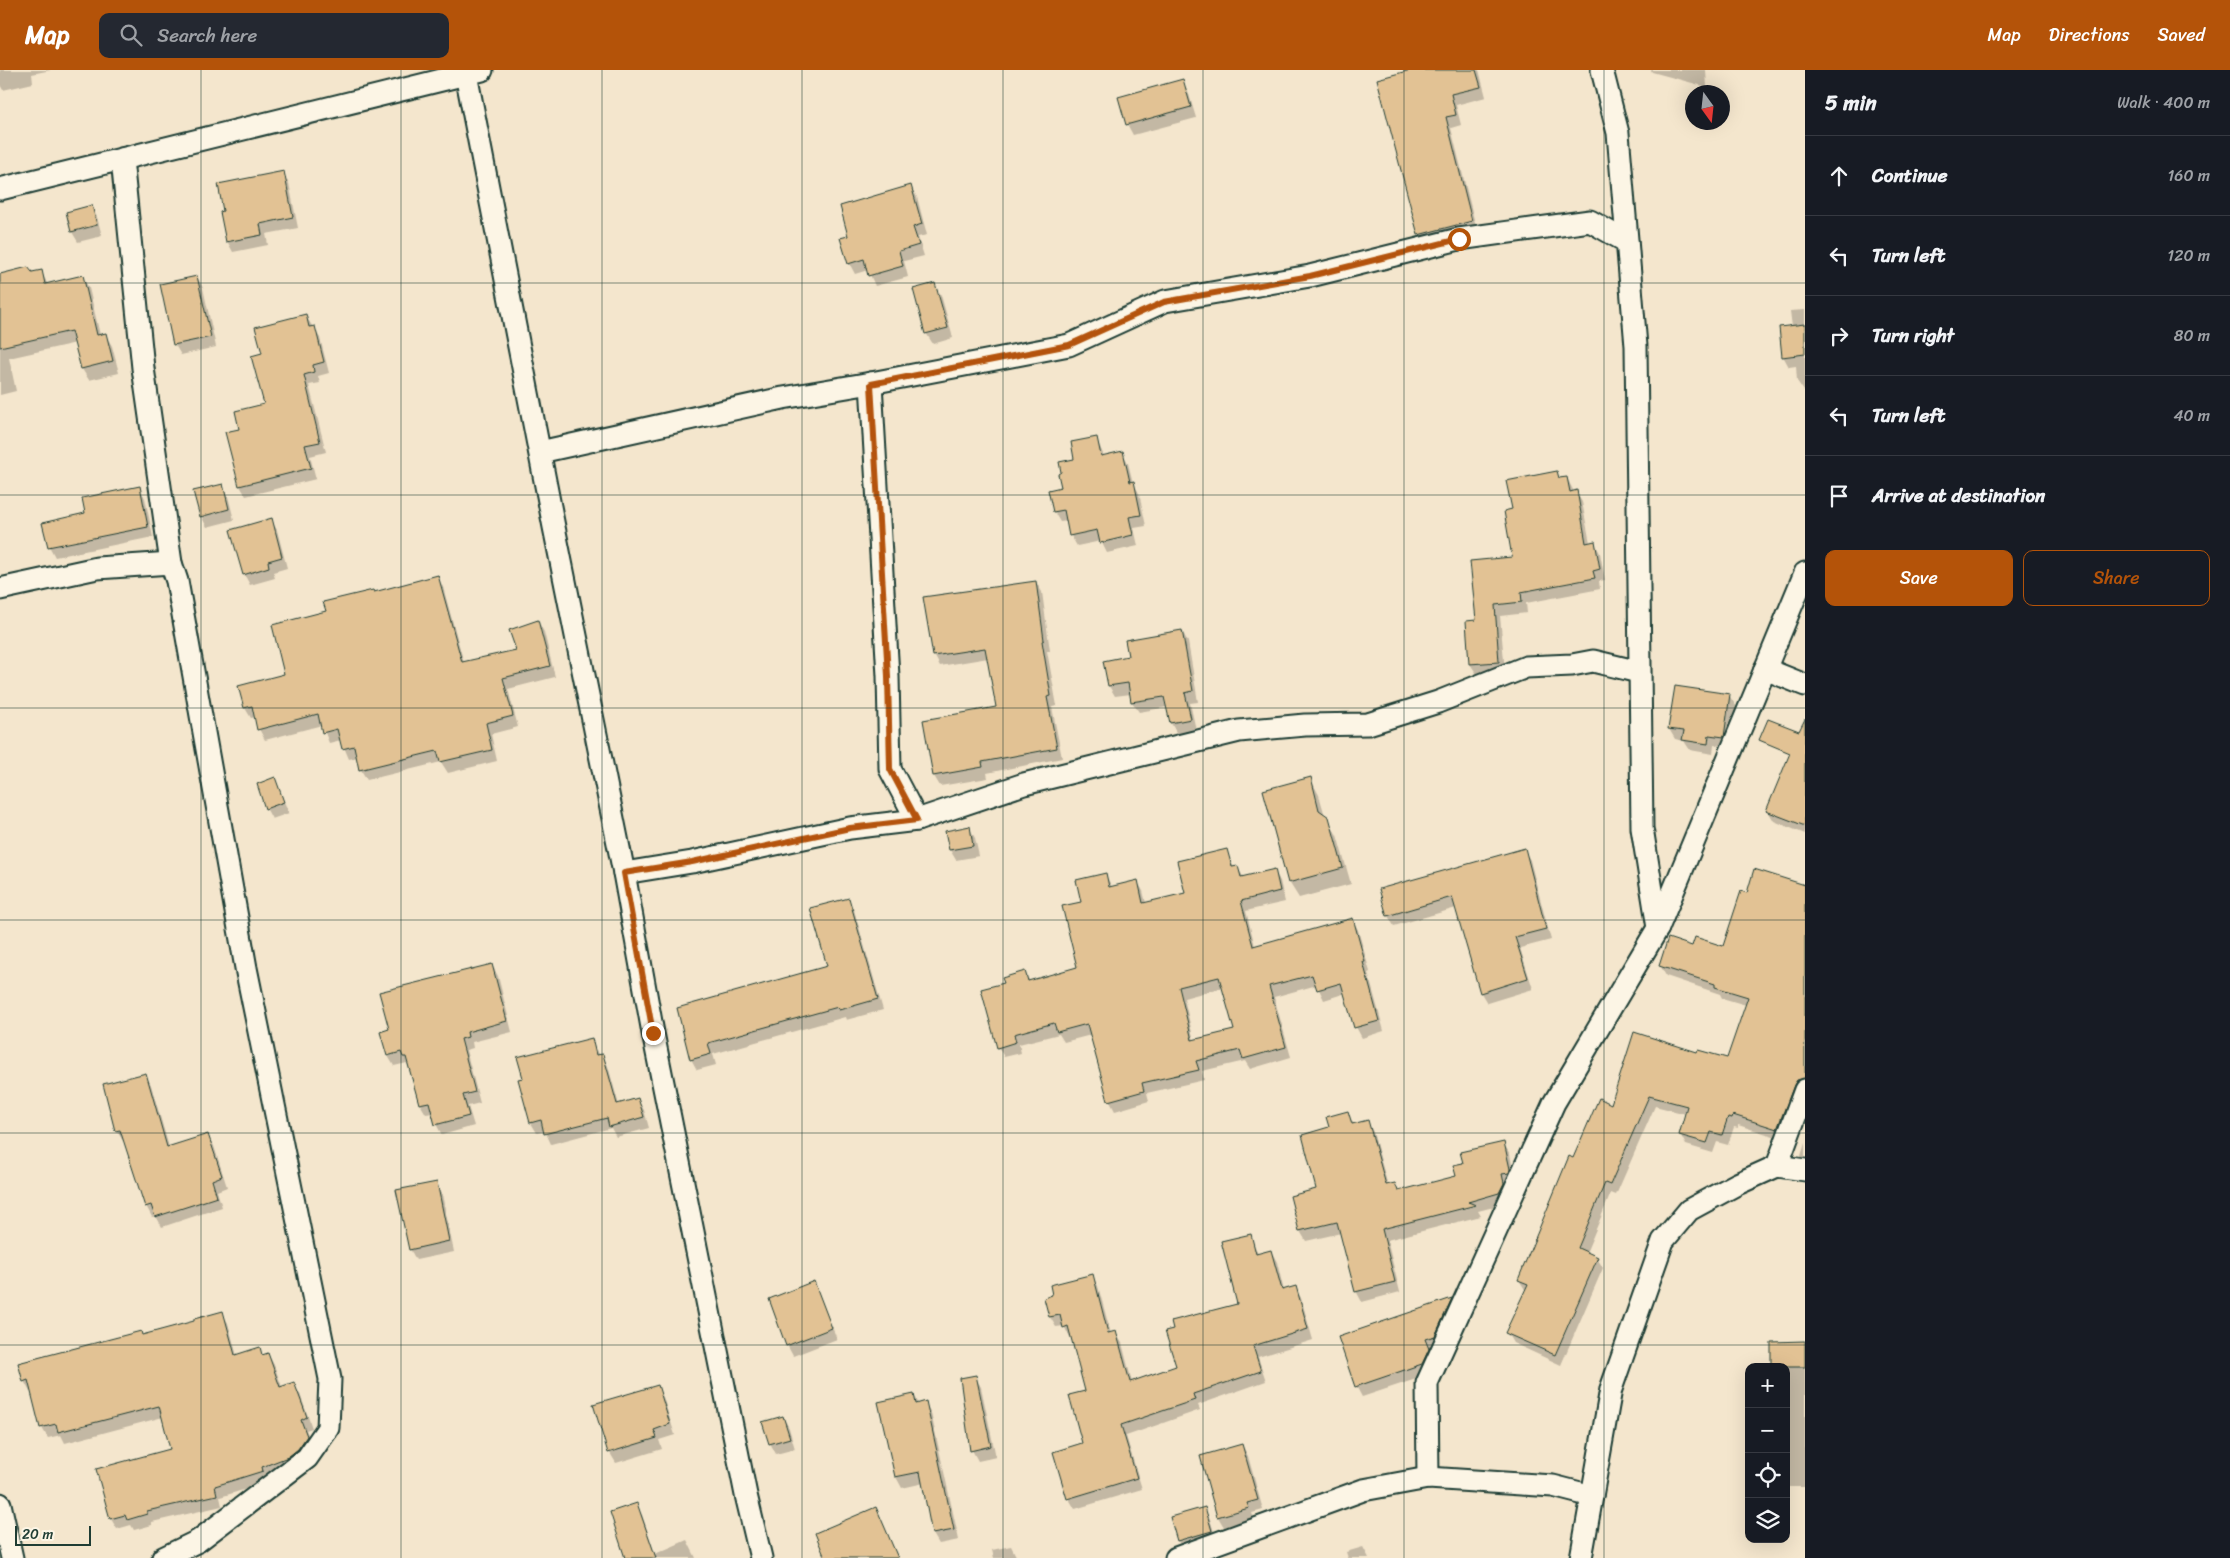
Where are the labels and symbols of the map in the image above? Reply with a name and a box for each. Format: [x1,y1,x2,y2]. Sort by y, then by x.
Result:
north arrow [1685,85,1730,130]
route start [1448,228,1471,251]
route end [642,1022,665,1045]
scale bar [15,1523,91,1546]

